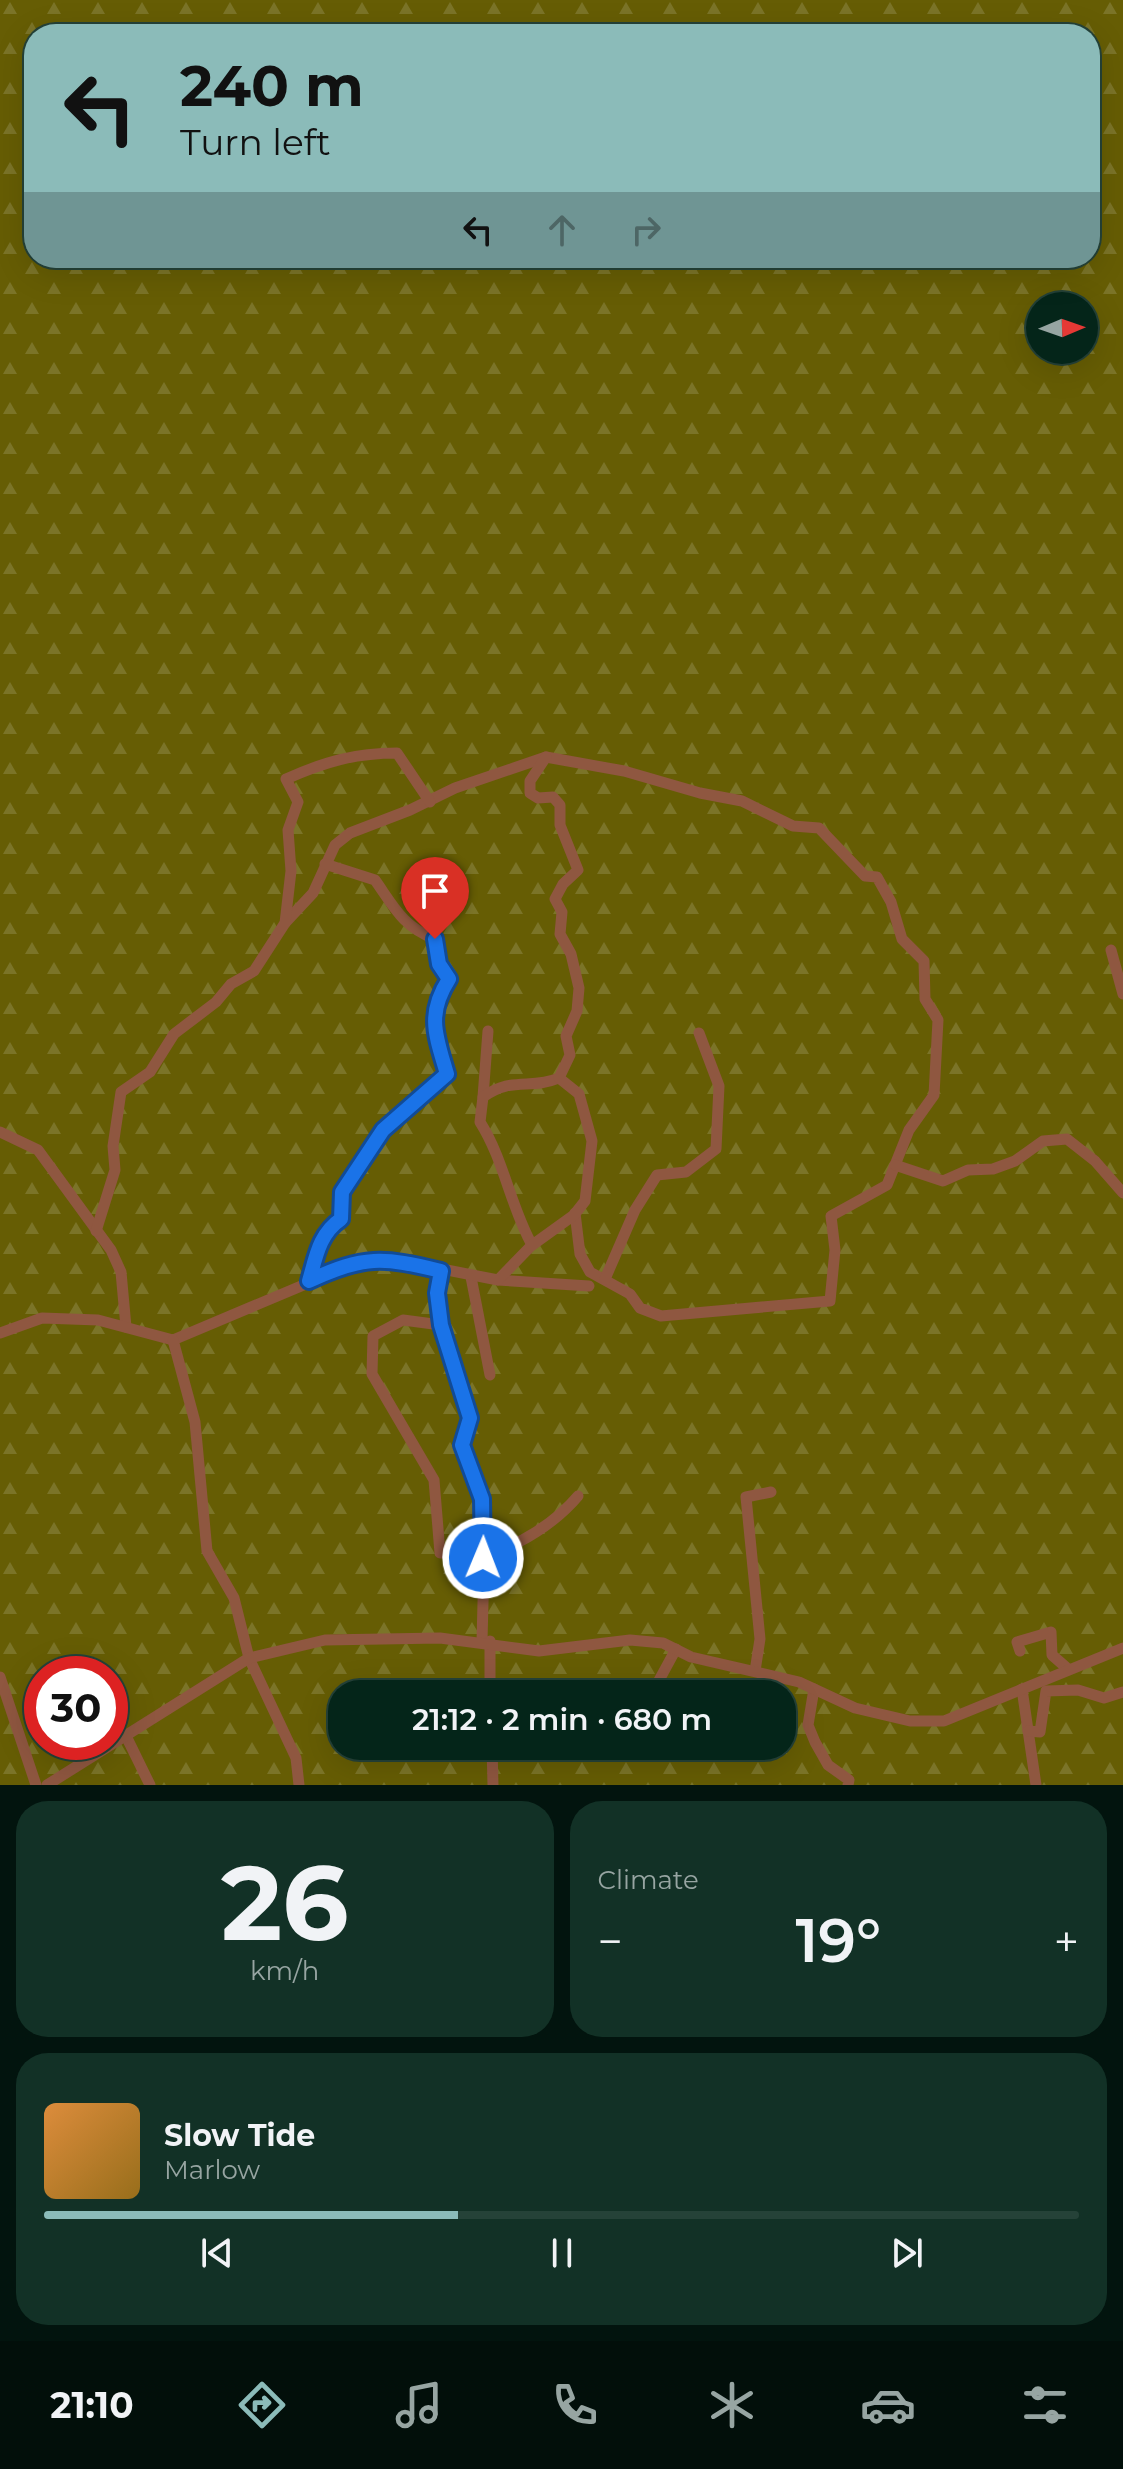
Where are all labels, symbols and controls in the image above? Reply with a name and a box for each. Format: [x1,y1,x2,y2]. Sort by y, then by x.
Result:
text: 240 m [180,52,364,120]
icon: left [48,56,152,160]
text: Turn left [180,120,331,164]
icon: left [456,208,500,252]
icon: ahead [540,208,584,252]
icon: right [624,208,668,252]
north arrow [1026,292,1098,364]
map controls [1026,292,1098,364]
pin [401,857,469,939]
icon: arrive [413,869,457,913]
position arrow [441,1516,525,1600]
speed limit sign: 30 [24,1656,128,1760]
text: 21:12 · 2 min · 680 m [412,1701,712,1738]
text: 26 [221,1839,349,1966]
text: Climate [598,1864,699,1896]
text: 19° [795,1904,881,1977]
text: − [598,1914,623,1968]
text: + [1054,1914,1079,1968]
text: km/h [250,1955,319,1987]
text: Slow Tide [164,2117,315,2154]
text: Marlow [164,2154,260,2186]
icon: previous [195,2231,239,2275]
icon: pause [540,2231,584,2275]
icon: next [885,2231,929,2275]
icon: directions [234,2377,290,2433]
icon: music [391,2377,447,2433]
icon: phone [547,2377,603,2433]
icon: climate [704,2377,760,2433]
icon: car [860,2377,916,2433]
icon: filters [1017,2377,1073,2433]
text: 21:10 [50,2383,134,2427]

